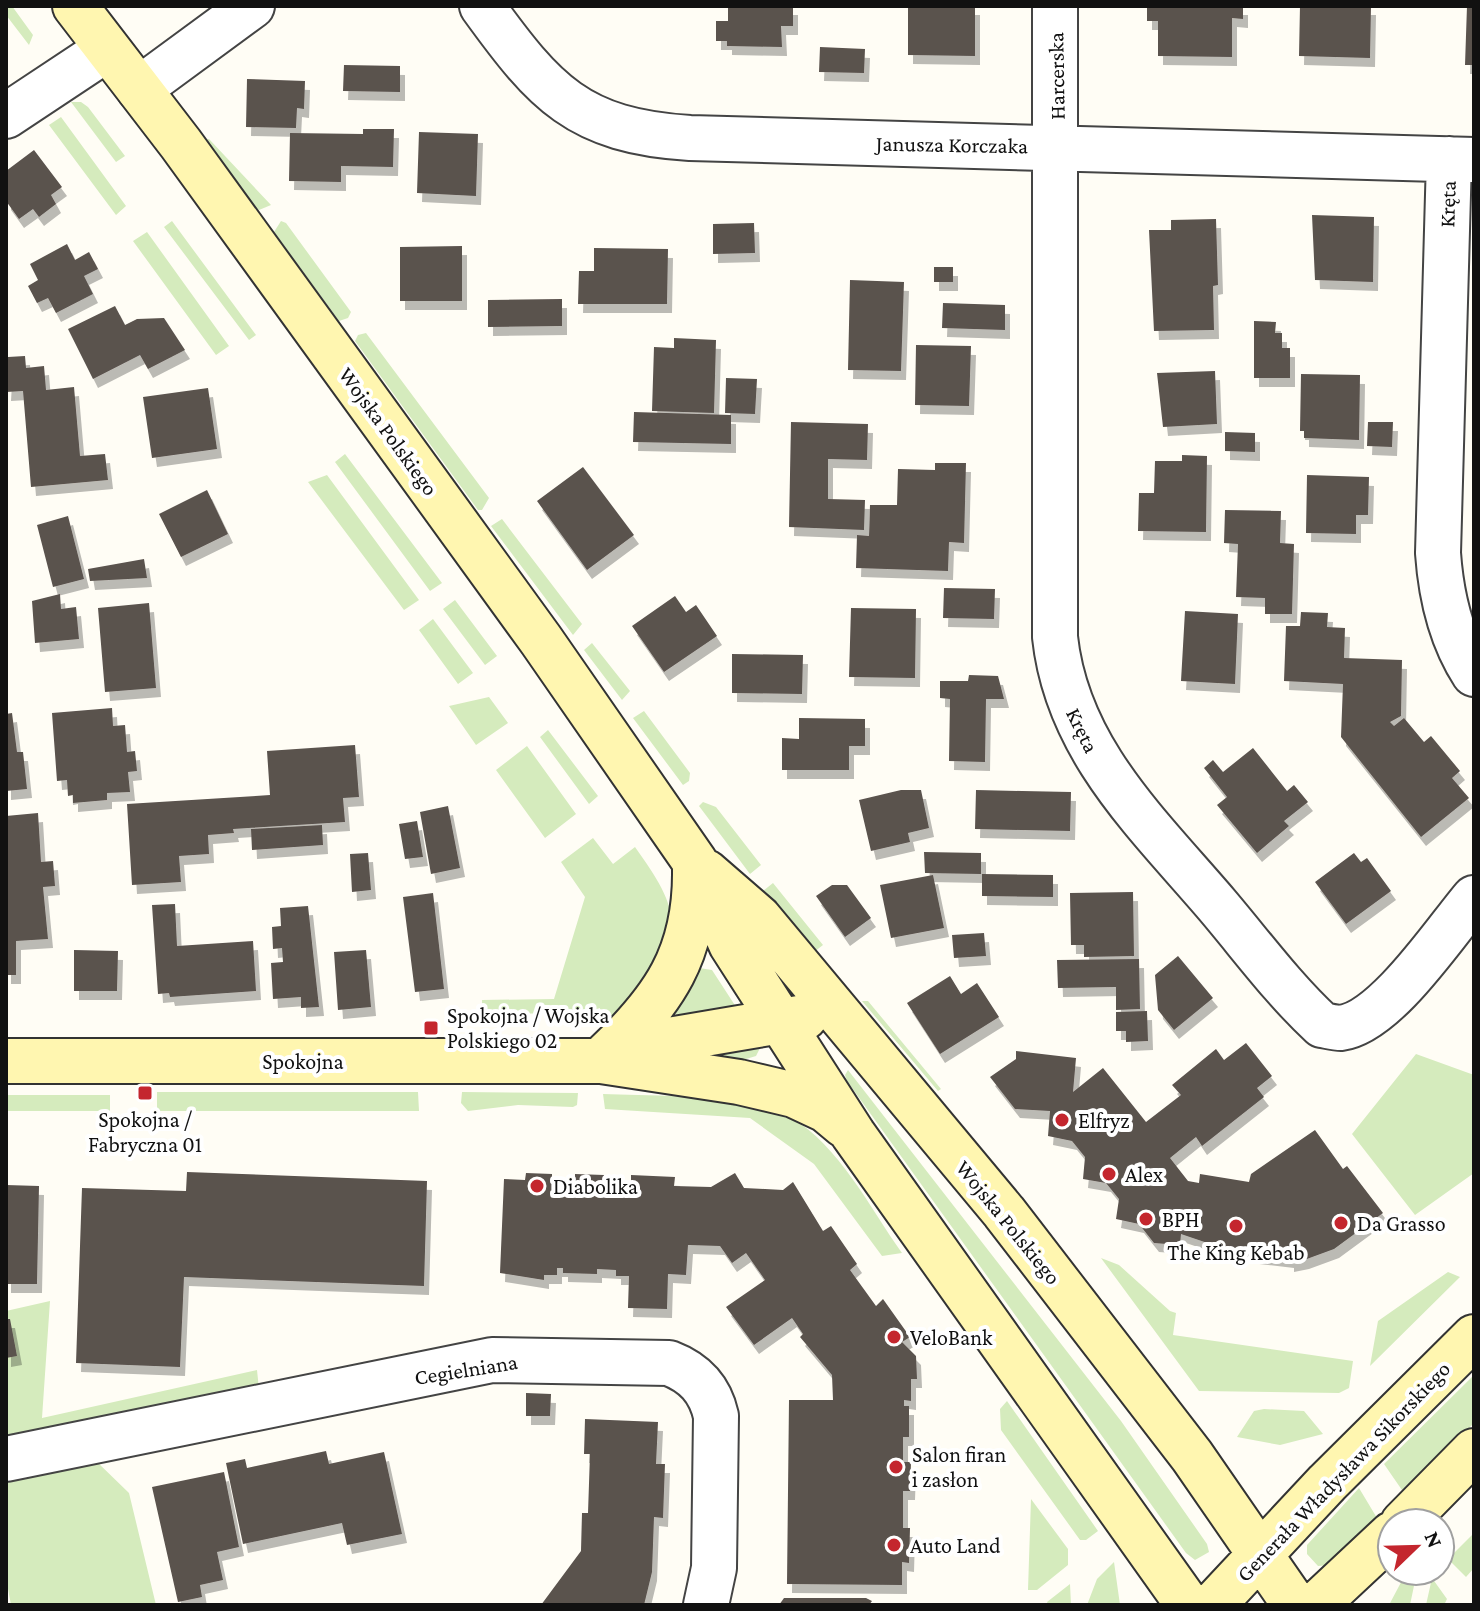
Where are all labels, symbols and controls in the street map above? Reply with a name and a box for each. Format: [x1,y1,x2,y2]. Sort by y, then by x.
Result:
street label: Harcerska [1043,32,1070,120]
street label: Janusza Korczaka [874,131,1028,158]
street label: Kręta [1434,180,1461,228]
street label: Wojska Polskiego [334,362,444,500]
street label: Kręta [1061,704,1104,757]
place label: Spokojna / Wojska Polskiego 02 [447,1003,609,1053]
marker: Spokojna / Wojska Polskiego 02 [422,1019,440,1037]
street label: Spokojna [262,1049,344,1074]
marker: Spokojna / Fabryczna 01 [136,1084,154,1102]
place label: Spokojna / Fabryczna 01 [88,1107,202,1157]
place label: Elfryz [1078,1108,1130,1133]
marker: Elfryz [1053,1111,1071,1129]
street label: Wojska Polskiego [951,1155,1066,1289]
place label: Alex [1125,1162,1163,1187]
marker: Alex [1100,1165,1118,1183]
place label: Diabolika [553,1174,638,1199]
marker: Diabolika [528,1177,546,1195]
place label: BPH [1162,1207,1200,1232]
marker: BPH [1137,1210,1155,1228]
place label: Da Grasso [1357,1211,1446,1236]
marker: Da Grasso [1332,1214,1350,1232]
marker: The King Kebab [1227,1217,1245,1235]
place label: The King Kebab [1167,1240,1305,1265]
place label: VeloBank [910,1325,993,1350]
marker: VeloBank [885,1328,903,1346]
street label: Cegielniana [413,1349,519,1390]
street label: Generała Władysława Sikorskiego [1231,1356,1455,1587]
place label: Salon firan i zasłon [912,1442,1006,1492]
marker: Salon firan i zasłon [887,1458,905,1476]
north arrow [1376,1507,1456,1587]
text: N [1420,1528,1448,1551]
place label: Auto Land [910,1533,1001,1558]
marker: Auto Land [885,1536,903,1554]

